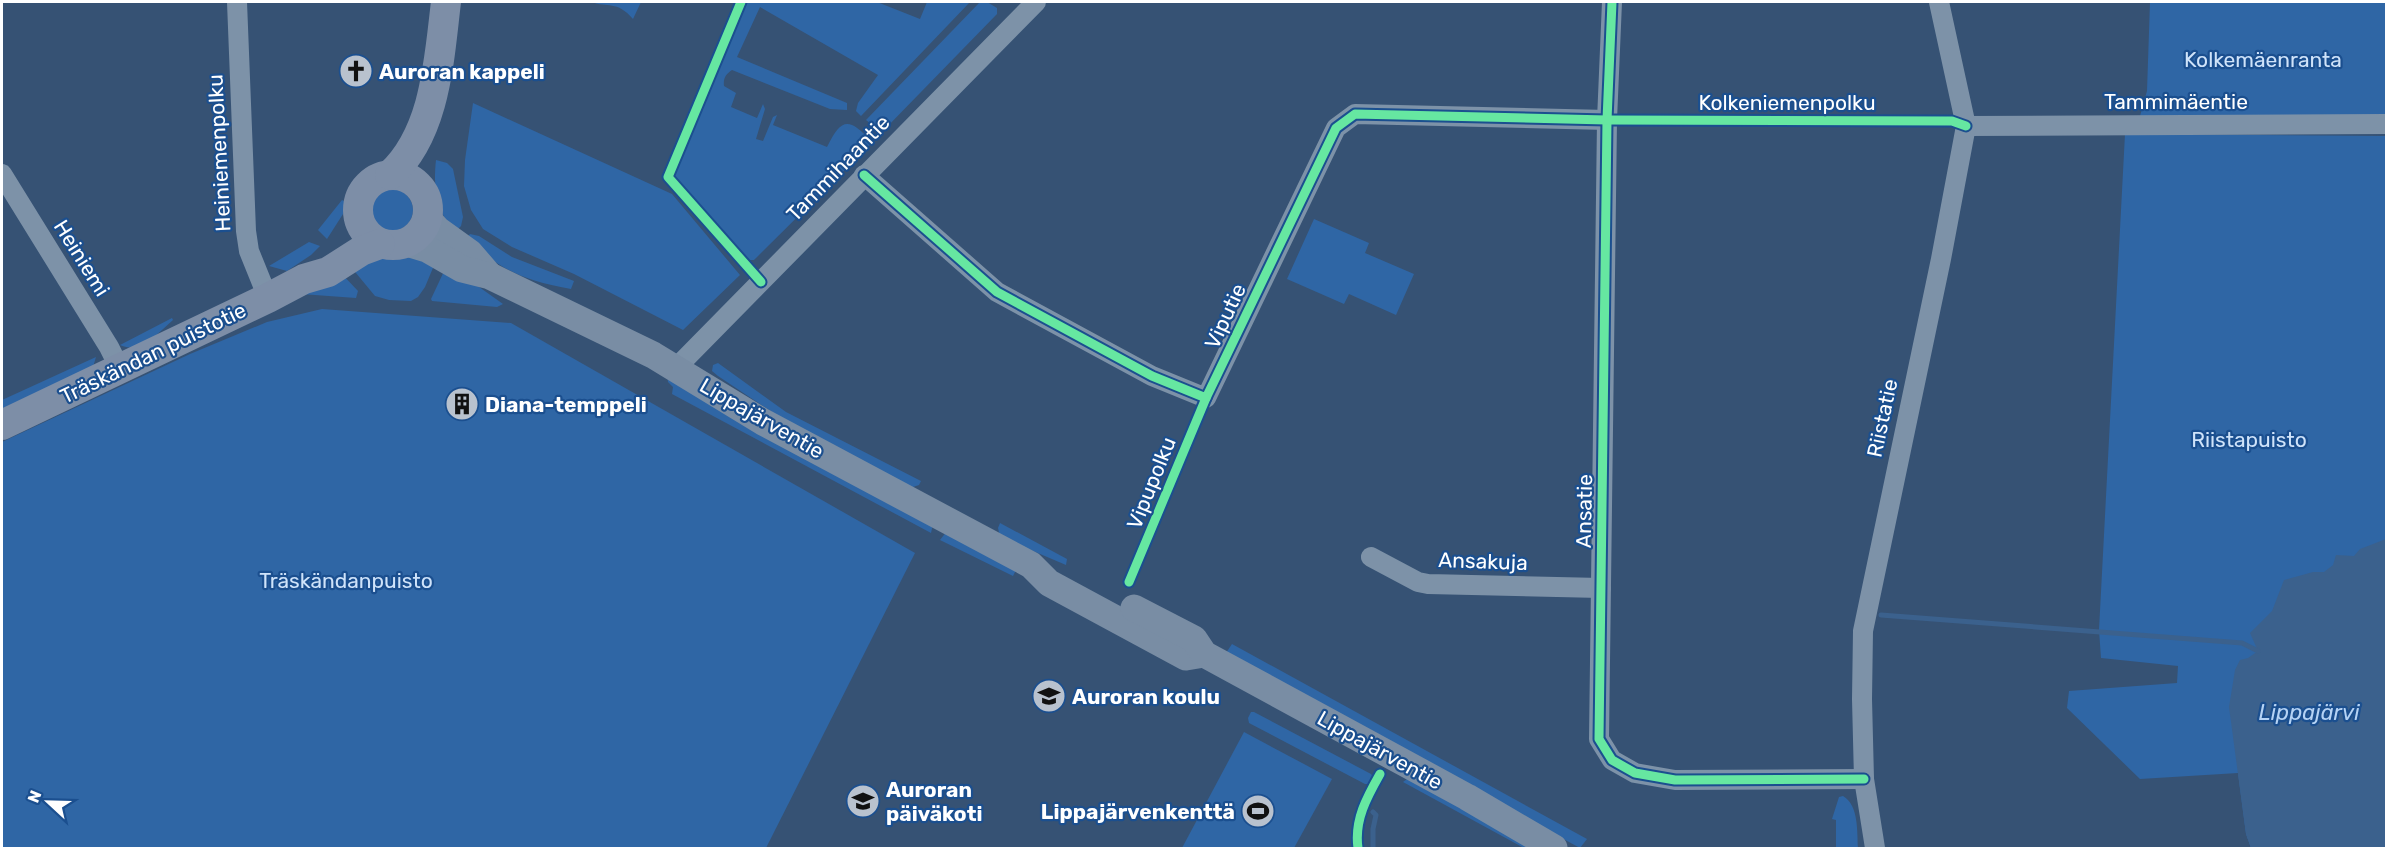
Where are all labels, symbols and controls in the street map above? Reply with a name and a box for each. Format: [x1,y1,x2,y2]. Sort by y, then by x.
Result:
park label: Kolkemäenranta [2184,47,2342,72]
church icon: Auroran kappeli [338,53,374,89]
place label: Auroran kappeli [379,59,545,84]
street label: Heiniemenpolku [202,74,236,232]
street label: Tammimäentie [2104,89,2248,114]
street label: Kolkeniemenpolku [1698,90,1876,115]
street label: Tammihaantie [781,110,895,226]
street label: Heiniemi [49,215,115,301]
street label: Viputie [1199,279,1251,353]
street label: Träskändan puistotie [56,297,250,409]
street label: Lippajärventie [695,372,829,464]
street label: Riistatie [1862,377,1902,459]
building icon: Diana-temppeli [444,386,480,422]
place label: Diana-temppeli [485,392,647,417]
park label: Riistapuisto [2191,427,2307,452]
street label: Vipupolku [1121,433,1181,533]
street label: Ansatie [1571,474,1597,548]
street label: Ansakuja [1438,547,1528,575]
park label: Träskändanpuisto [259,568,433,593]
school or university icon: Auroran koulu [1031,678,1067,714]
place label: Auroran koulu [1072,684,1220,709]
water label: Lippajärvi [2258,699,2360,726]
street label: Lippajärventie [1313,705,1447,795]
north arrow [18,772,78,832]
place label: Auroran päiväkoti [886,777,982,826]
school or university icon: Auroran päiväkoti [845,783,881,819]
text: N [24,788,46,805]
sports icon: Lippajärvenkenttä [1240,793,1276,829]
place label: Lippajärvenkenttä [1041,799,1235,824]

